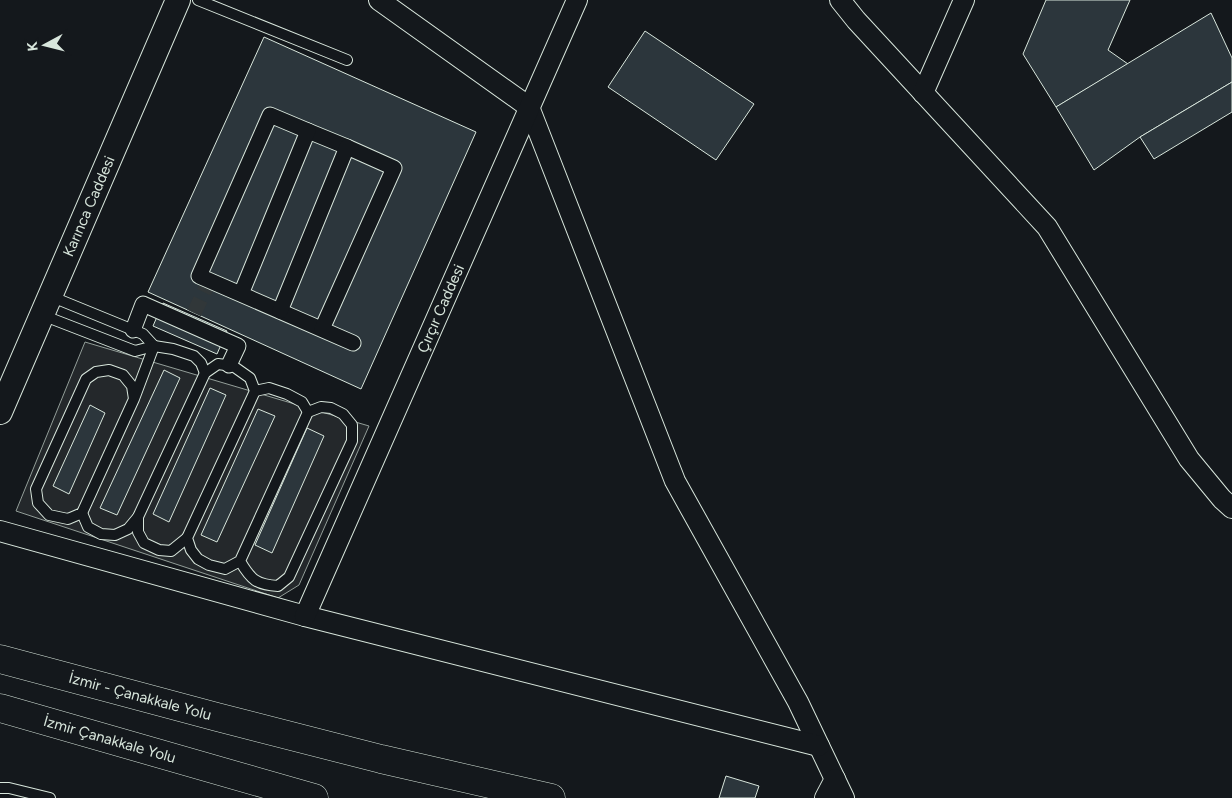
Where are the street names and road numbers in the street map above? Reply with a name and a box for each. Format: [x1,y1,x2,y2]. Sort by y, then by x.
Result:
street label: Karınca Caddesi [59,153,118,259]
street label: Çırçır Caddesi [413,262,468,356]
street label: İzmir - Çanakkale Yolu [67,669,213,724]
street label: İzmir Çanakkale Yolu [41,712,178,767]

